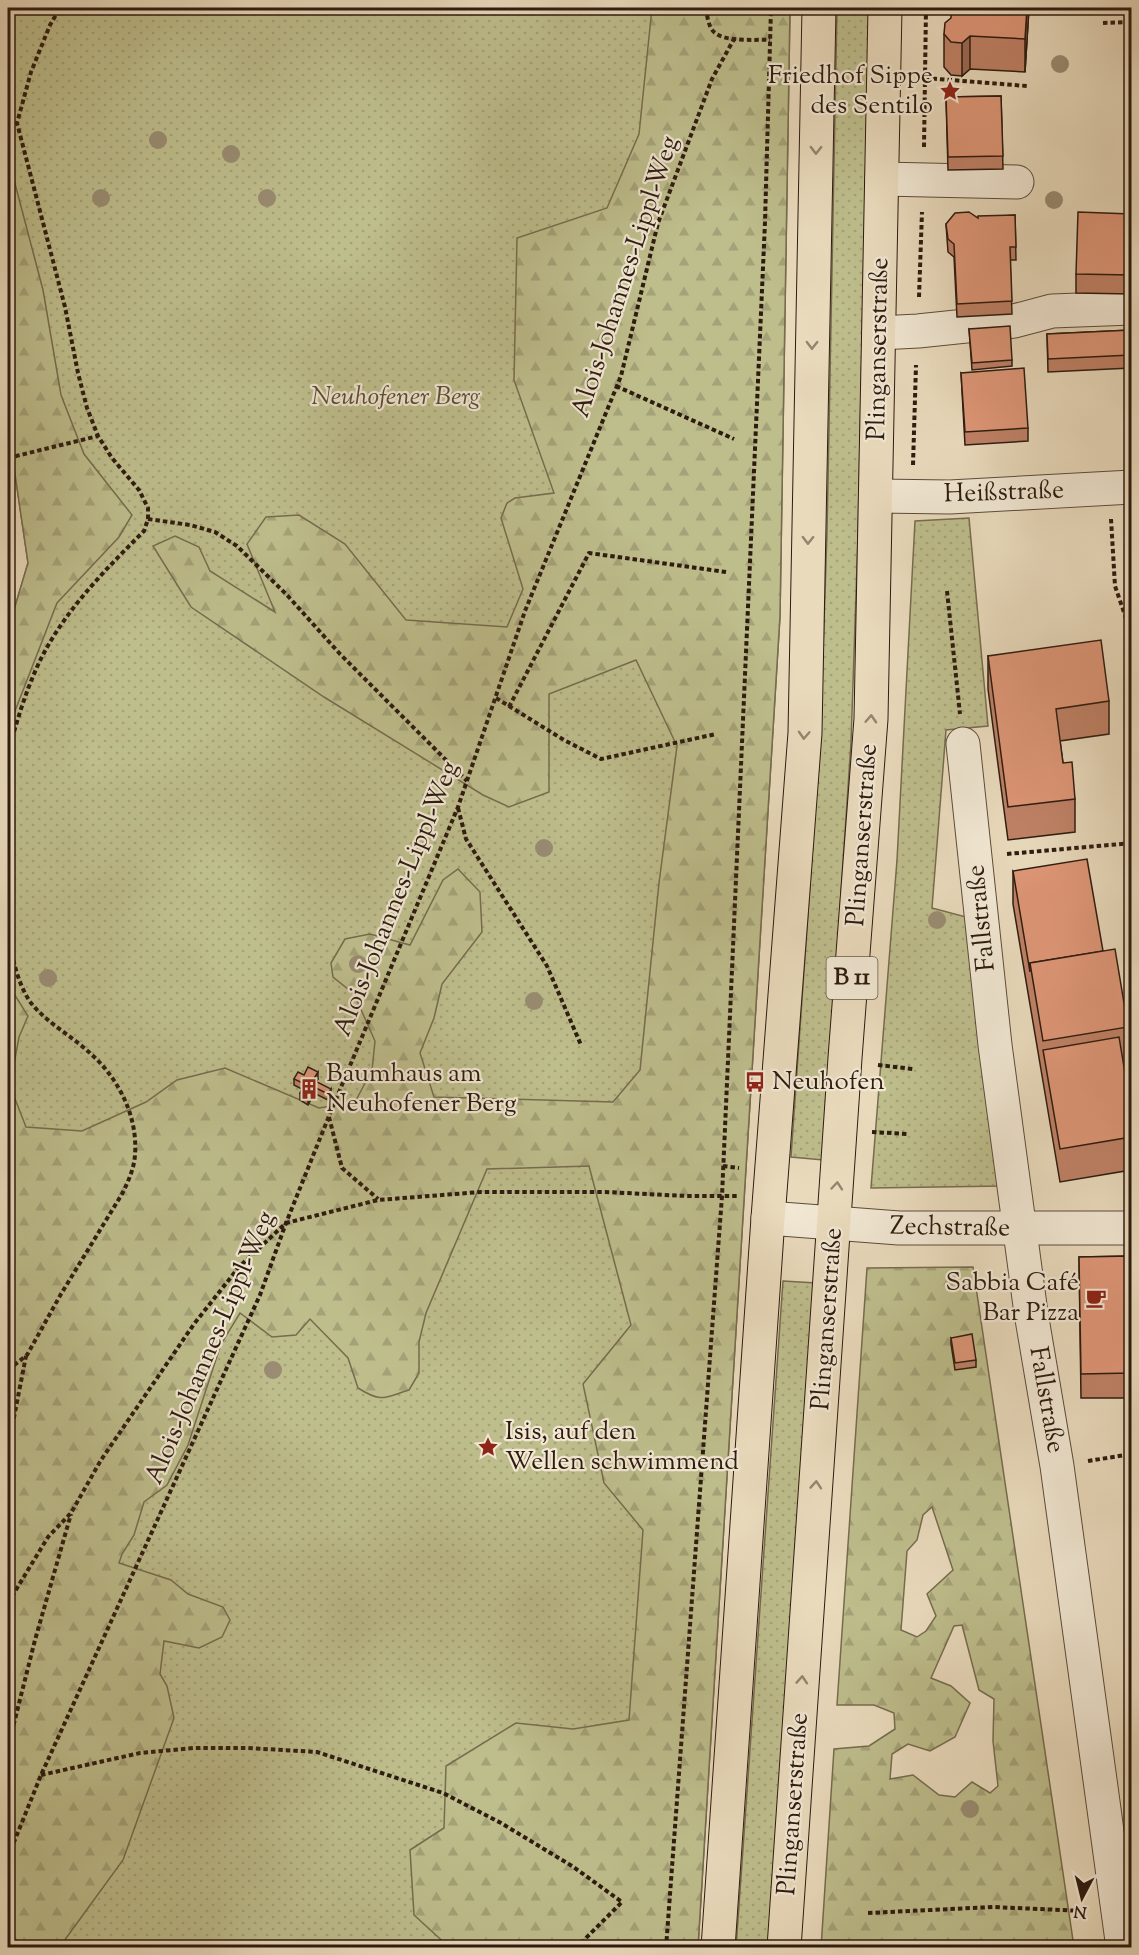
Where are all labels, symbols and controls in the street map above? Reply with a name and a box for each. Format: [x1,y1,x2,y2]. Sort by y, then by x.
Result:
place label: Friedhof Sippe des Sentilo [768,58,933,125]
place icon: Friedhof Sippe des Sentilo [938,79,962,103]
street label: Alois-Johannes-Lippl-Weg [563,132,689,422]
one-way arrow [810,145,822,154]
street label: Plinganserstraße [859,257,899,441]
one-way arrow [806,340,818,349]
park label: Neuhofener Berg [311,379,481,416]
street label: Heißstraße [943,472,1065,514]
one-way arrow [802,535,815,544]
one-way arrow [865,715,878,724]
one-way arrow [798,730,811,739]
street label: Plinganserstraße [838,742,888,928]
street label: Alois-Johannes-Lippl-Weg [325,756,469,1042]
street label: Fallstraße [958,863,1006,973]
road number: B 11 [826,957,878,999]
place label: Baumhaus am Neuhofener Berg [326,1056,517,1123]
place label: Neuhofen [772,1064,885,1101]
bus stop icon: Neuhofen [743,1070,767,1094]
building icon: Baumhaus am Neuhofener Berg [297,1077,321,1101]
one-way arrow [831,1181,844,1190]
street label: Alois-Johannes-Lippl-Weg [137,1206,285,1490]
street label: Zechstraße [890,1208,1010,1248]
street label: Plinganserstraße [803,1226,853,1412]
place label: Sabbia Café Bar Pizza [946,1265,1079,1332]
cafe icon: Sabbia Café Bar Pizza [1084,1286,1108,1310]
street label: Fallstraße [1018,1344,1074,1456]
place label: Isis, auf den Wellen schwimmend [505,1414,739,1481]
place icon: Isis, auf den Wellen schwimmend [476,1435,500,1459]
one-way arrow [809,1481,822,1490]
one-way arrow [796,1675,809,1684]
street label: Plinganserstraße [769,1711,819,1897]
north arrow [1052,1868,1112,1928]
text: N [1073,1898,1088,1923]

